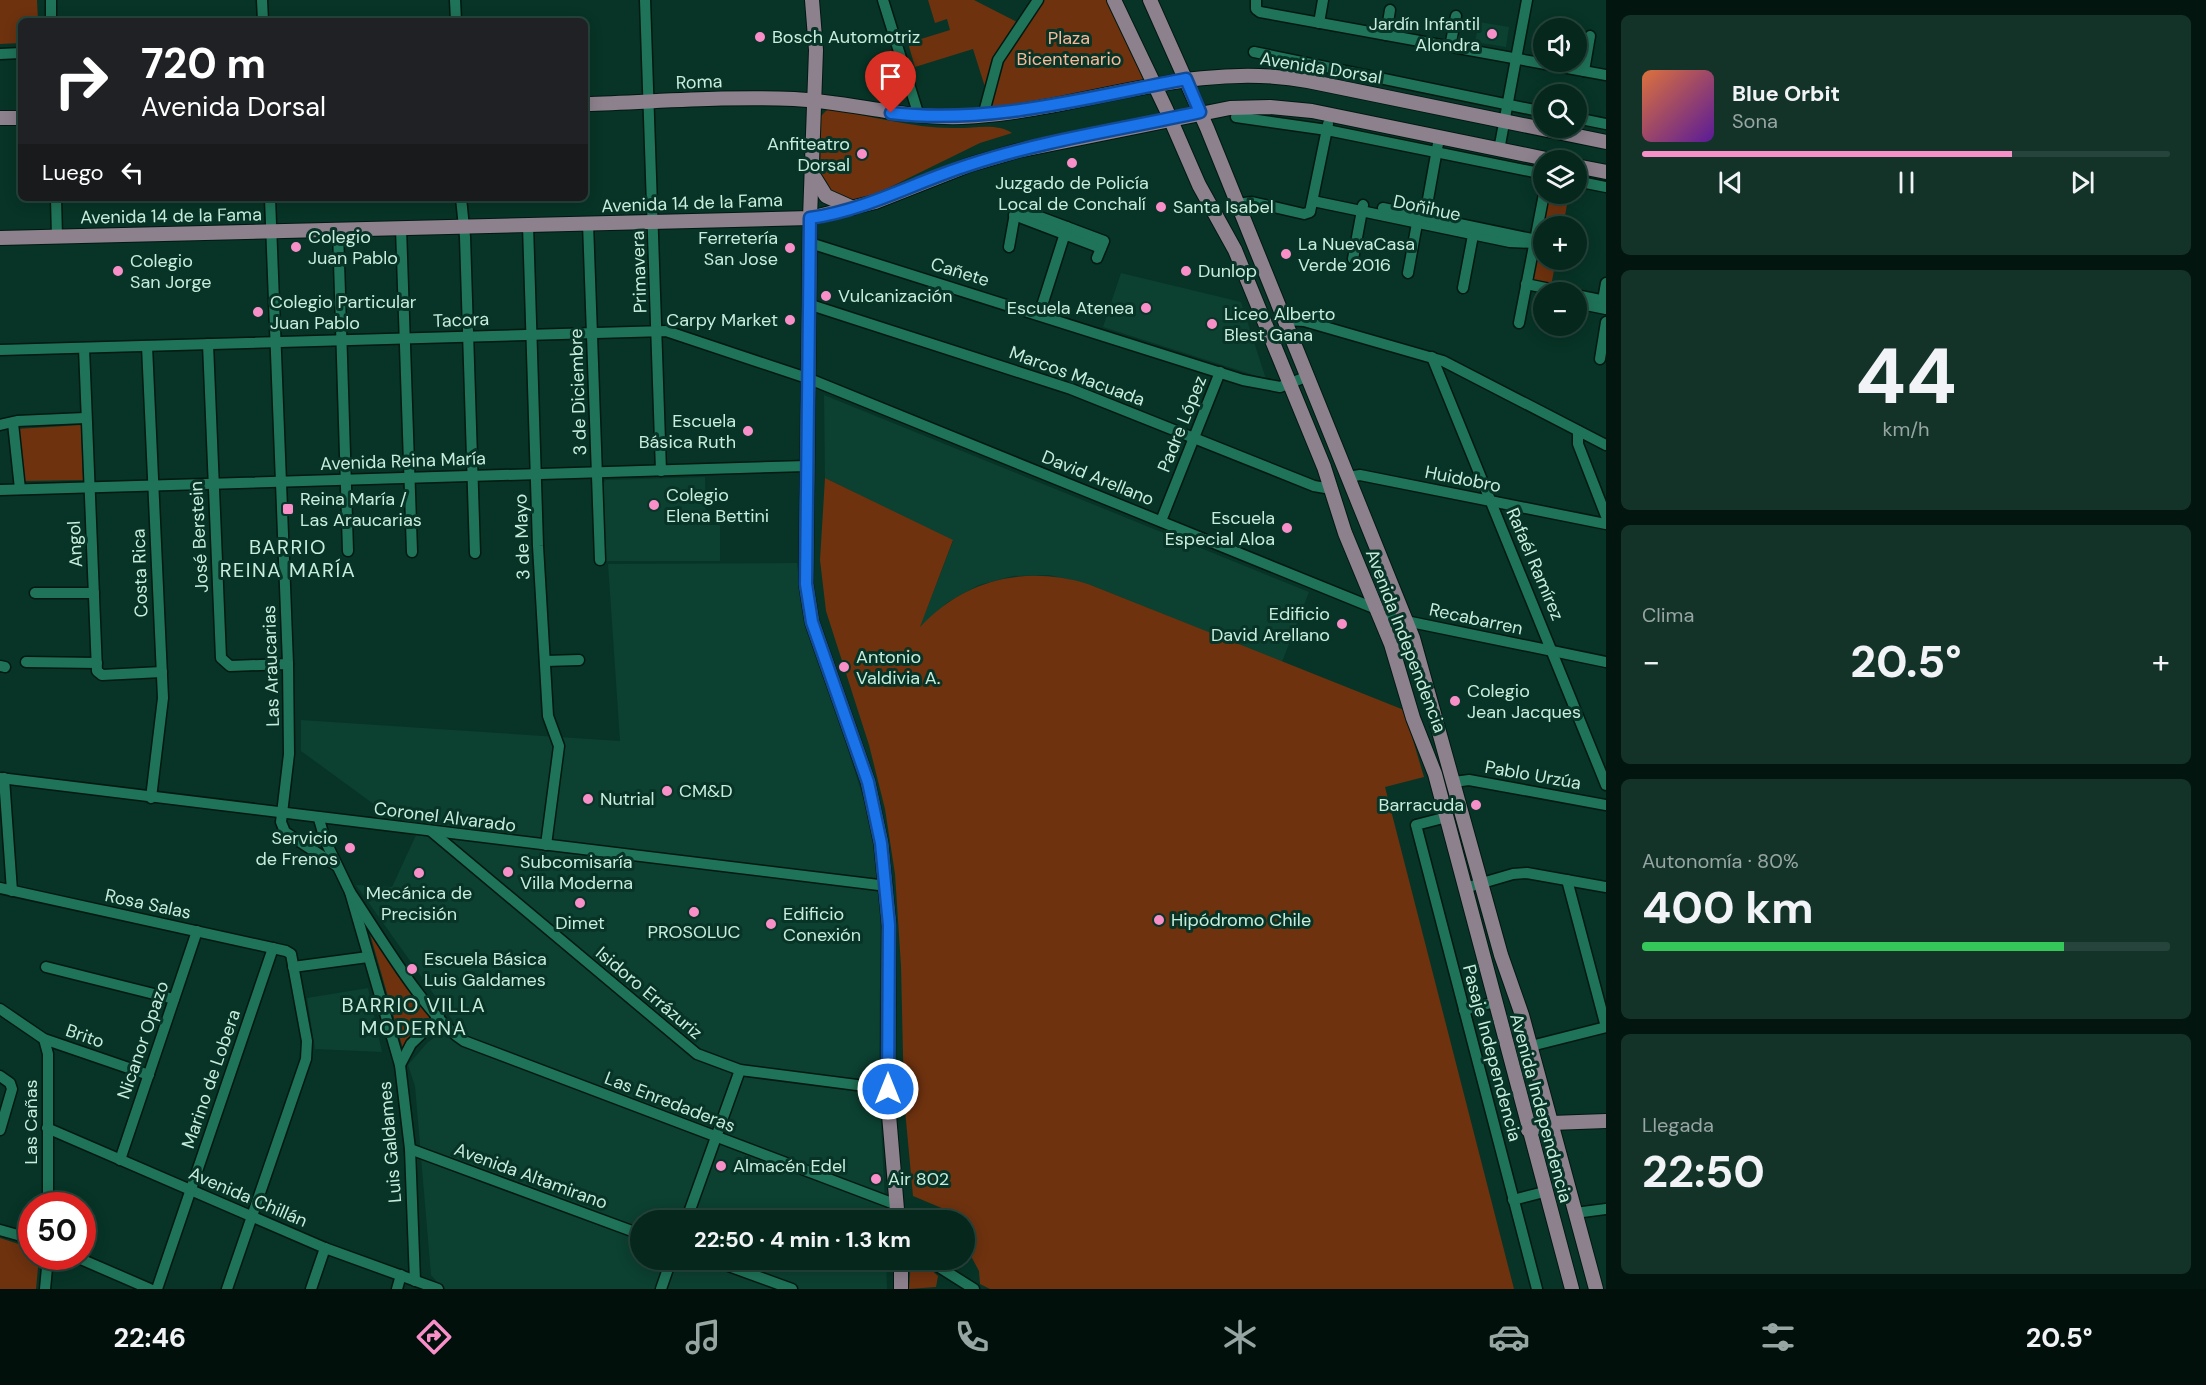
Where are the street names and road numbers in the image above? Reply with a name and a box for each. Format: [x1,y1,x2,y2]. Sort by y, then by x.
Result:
street label: Avenida Dorsal [1258,46,1384,90]
street label: Roma [675,69,723,95]
street label: Avenida 14 de la Fama [601,188,783,218]
street label: Doñihue [1391,189,1463,227]
street label: Avenida 14 de la Fama [80,202,262,230]
street label: Primavera [626,230,652,314]
street label: Cañete [928,252,992,292]
street label: Tacora [433,307,489,333]
street label: 3 de Diciembre [564,328,592,456]
street label: Marcos Macuada [1006,340,1148,412]
street label: Padre López [1152,372,1212,476]
street label: David Arellano [1038,445,1158,511]
street label: Avenida Reina María [320,446,486,476]
street label: Huidobro [1423,460,1503,498]
street label: José Berstein [184,481,214,593]
street label: 3 de Mayo [509,493,535,581]
street label: Rafaél Ramírez [1501,504,1569,624]
street label: Angol [62,520,88,568]
street label: Costa Rica [126,528,154,618]
street label: Avenida Independencia [1360,546,1452,736]
street label: Recabarren [1427,597,1525,641]
street label: Las Araucarias [257,605,285,727]
street label: Pablo Urzúa [1483,755,1583,795]
street label: Coronel Alvarado [373,796,517,838]
street label: Rosa Salas [103,883,193,925]
street label: Isidoro Errázuriz [591,941,707,1045]
street label: Pasaje Independencia [1457,962,1527,1144]
street label: Nicanor Opazo [112,978,174,1102]
street label: Marino de Lobera [176,1006,246,1152]
street label: Avenida Independencia [1504,1011,1578,1205]
street label: Brito [63,1018,107,1054]
street label: Las Enredaderas [601,1066,739,1138]
street label: Las Cañas [19,1080,43,1164]
street label: Luis Galdames [373,1080,407,1204]
street label: Avenida Altamirano [451,1137,611,1215]
street label: Avenida Chillán [185,1161,311,1233]

